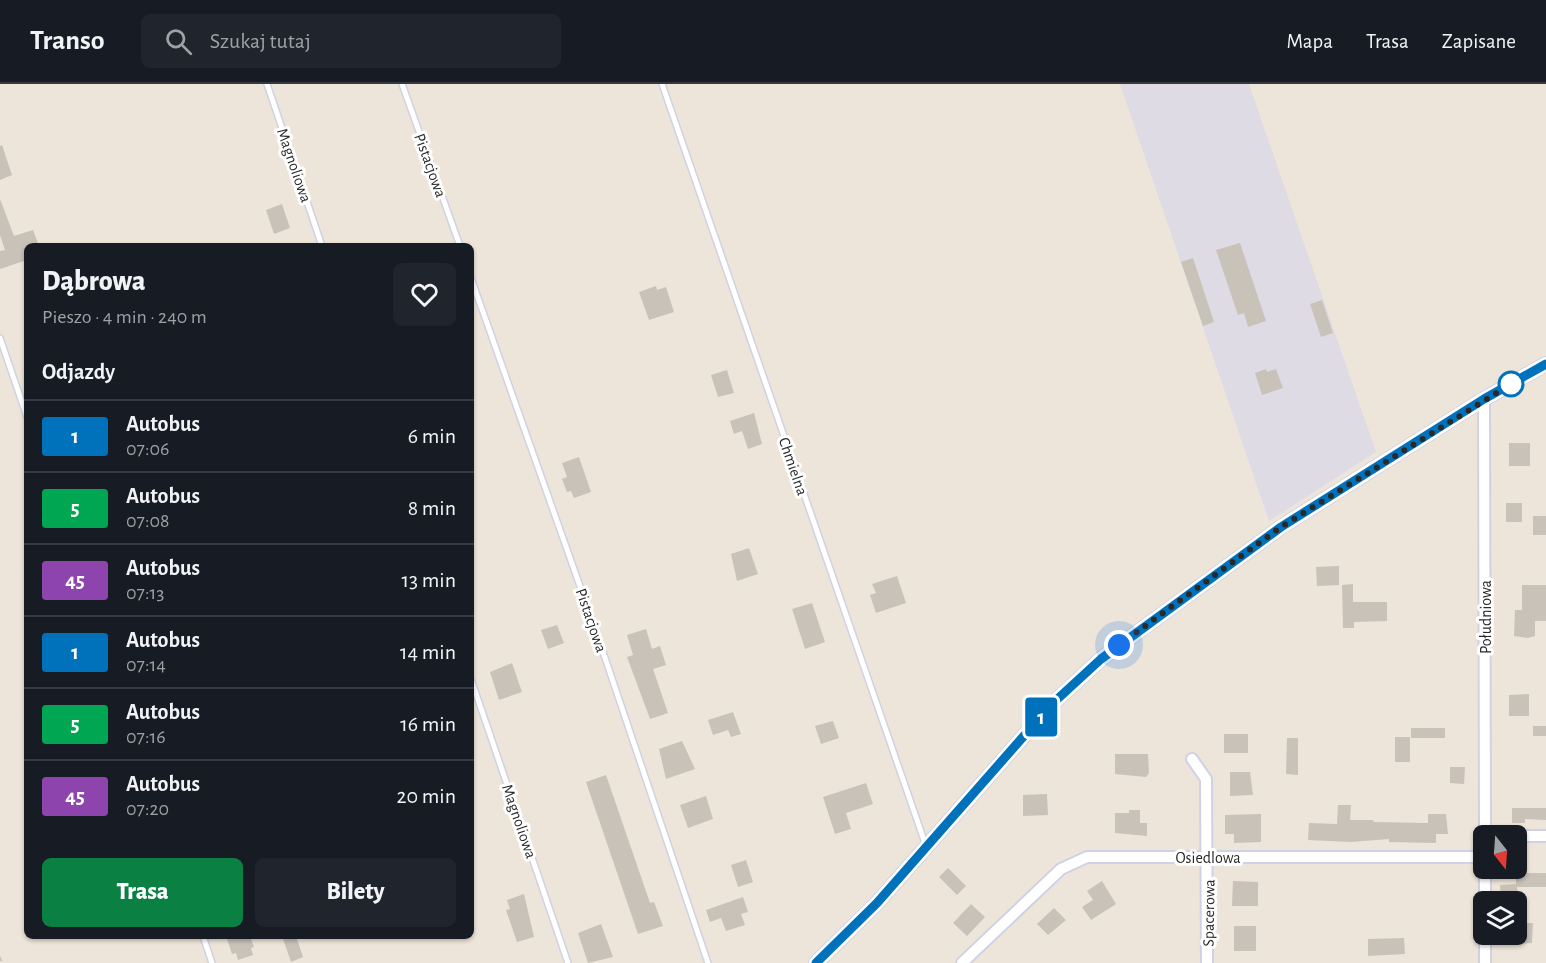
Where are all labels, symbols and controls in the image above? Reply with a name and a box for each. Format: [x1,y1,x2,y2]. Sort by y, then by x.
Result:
search box [141,14,561,68]
icon: search [162,25,195,58]
text: Transo [30,27,105,55]
text: Szukaj tutaj [210,30,311,52]
text: Mapa [1287,31,1333,52]
text: Trasa [1366,31,1409,52]
text: Zapisane [1442,31,1516,52]
street label: Magnoliowa [274,126,314,204]
street label: Pistacjowa [410,131,449,200]
button: heart [393,263,456,326]
text: Dąbrowa [42,268,146,296]
text: Pieszo · 4 min · 240 m [42,307,207,327]
text: Odjazdy [42,361,115,383]
unlabelled marker [1498,371,1524,397]
text: Autobus [126,413,200,435]
text: 6 min [408,425,456,447]
text: 1 [71,426,79,447]
street label: Chmielna [776,435,810,497]
text: 07:06 [126,439,169,459]
text: Autobus [126,485,200,507]
text: 8 min [408,497,456,519]
text: 5 [70,498,80,519]
text: 07:08 [126,511,170,531]
text: Autobus [126,557,200,579]
text: 13 min [401,569,456,591]
text: 45 [65,570,85,591]
street label: Południowa [1478,580,1494,654]
text: 07:13 [126,583,165,603]
street label: Pistacjowa [572,586,609,655]
text: Autobus [126,629,200,651]
your location [1104,630,1134,660]
text: 14 min [400,641,456,663]
text: 1 [71,642,79,663]
text: 07:14 [126,655,166,675]
line badge: 1 [1022,698,1060,736]
text: Autobus [126,701,200,723]
text: 1 [1037,707,1045,728]
text: 16 min [400,713,456,735]
text: 5 [70,714,80,735]
text: 07:16 [126,727,166,747]
text: Autobus [126,773,200,795]
street label: Magnoliowa [499,782,539,860]
text: 20 min [396,785,456,807]
text: 45 [65,786,85,807]
text: 07:20 [126,799,169,819]
north arrow [1473,825,1527,879]
map controls [1473,825,1527,945]
street label: Osiedlowa [1175,850,1241,866]
button: Trasa [42,858,243,927]
button: Bilety [255,858,456,927]
street label: Spacerowa [1200,879,1218,947]
button: layers [1473,891,1527,945]

